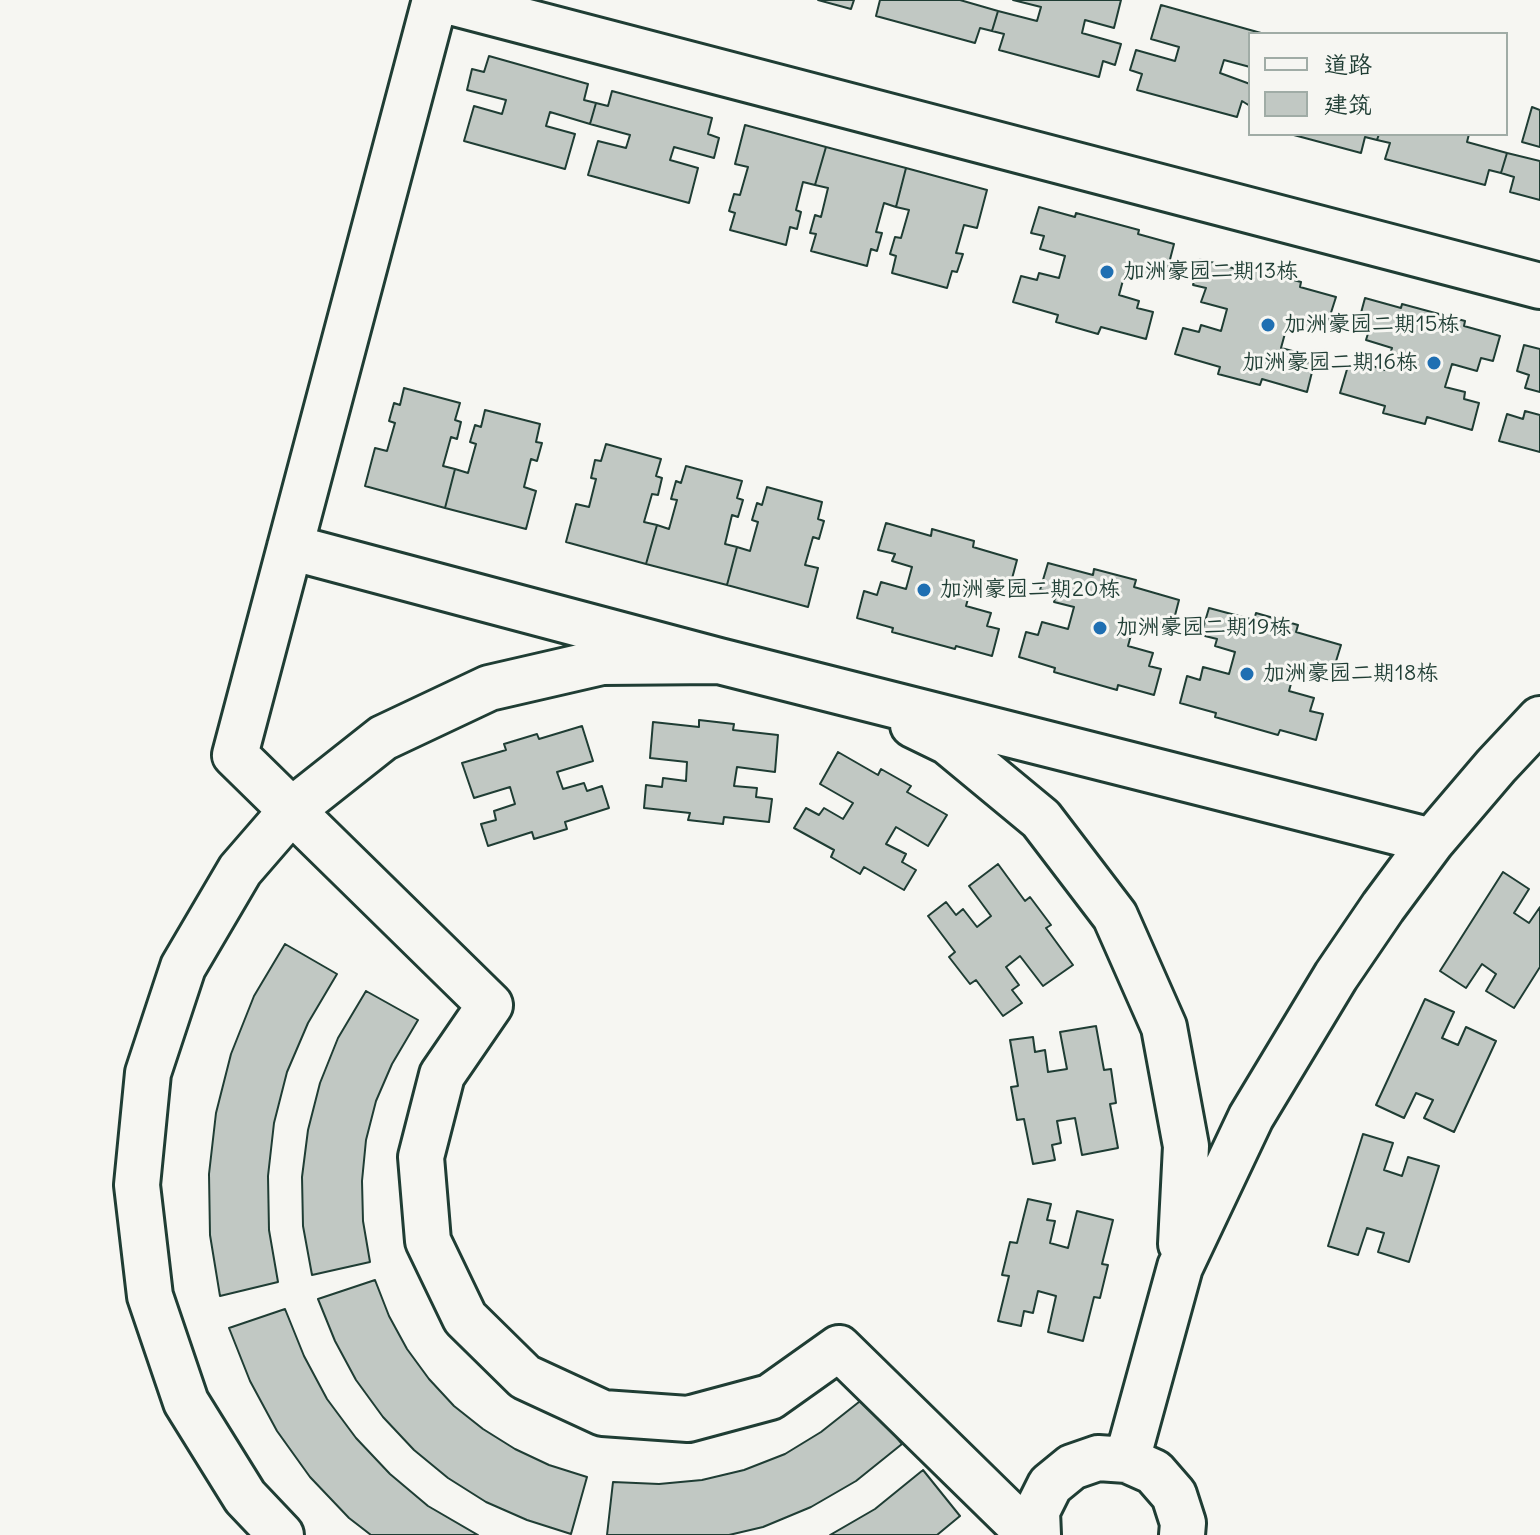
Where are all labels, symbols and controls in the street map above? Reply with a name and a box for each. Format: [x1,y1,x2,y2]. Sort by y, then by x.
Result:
legend [1248,32,1508,136]
text: 道路 [1324,49,1372,79]
text: 建筑 [1324,89,1372,119]
place label: 加洲豪园二期13栋 [1123,259,1298,285]
marker: 加洲豪园二期13栋 [1098,263,1116,281]
place label: 加洲豪园二期15栋 [1284,312,1459,338]
marker: 加洲豪园二期15栋 [1259,316,1277,334]
place label: 加洲豪园二期16栋 [1243,350,1418,376]
marker: 加洲豪园二期16栋 [1425,354,1443,372]
place label: 加洲豪园二期20栋 [940,577,1121,603]
marker: 加洲豪园二期20栋 [915,581,933,599]
place label: 加洲豪园二期19栋 [1116,615,1291,641]
marker: 加洲豪园二期19栋 [1091,619,1109,637]
place label: 加洲豪园二期18栋 [1263,661,1438,687]
marker: 加洲豪园二期18栋 [1238,665,1256,683]

